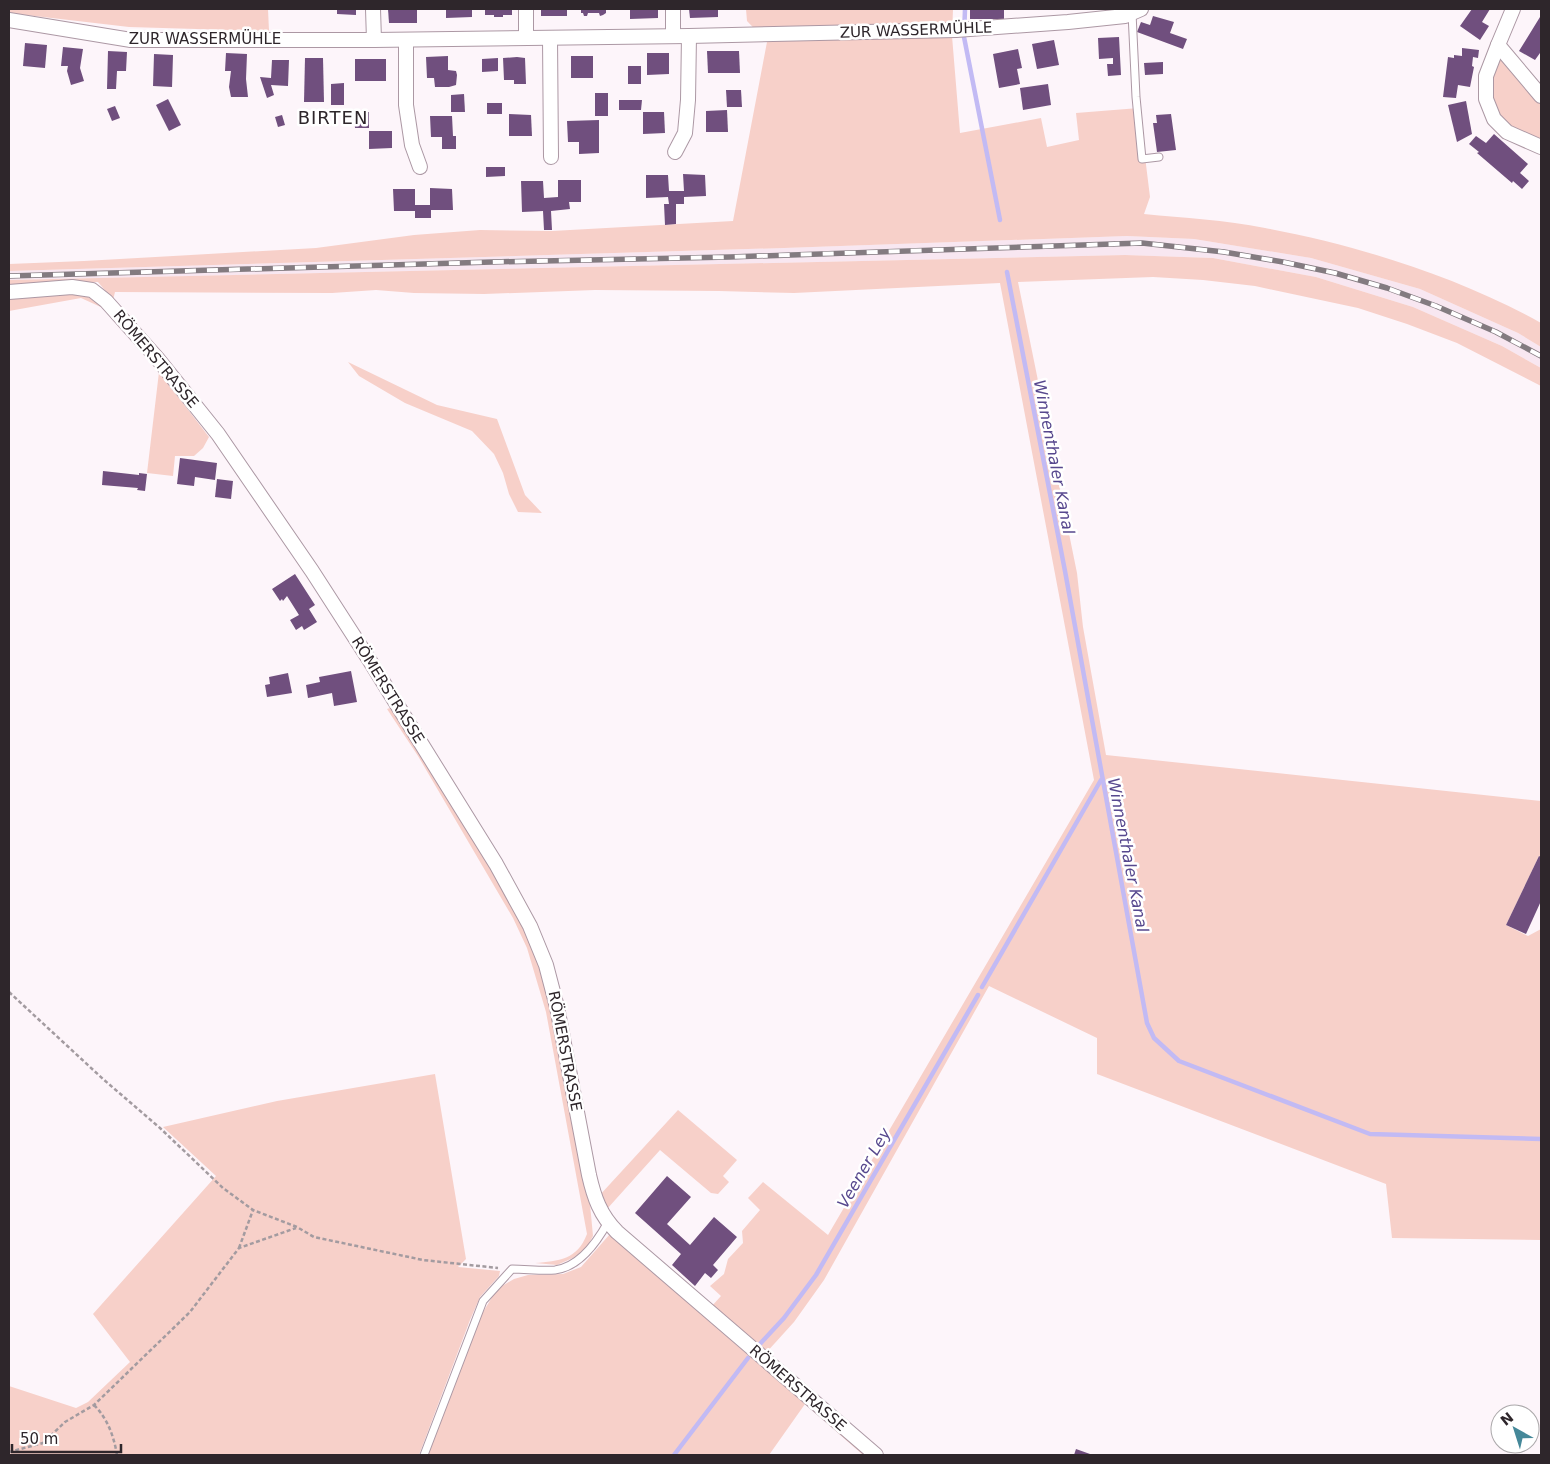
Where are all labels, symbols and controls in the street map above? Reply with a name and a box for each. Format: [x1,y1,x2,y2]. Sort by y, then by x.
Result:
street label: ZUR WASSERMÜHLE [839,17,993,42]
street label: ZUR WASSERMÜHLE [129,29,281,48]
district label: BIRTEN [298,107,368,128]
street label: RÖMERSTRASSE [110,306,203,412]
water label: Winnenthaler Kanal [1030,378,1078,536]
street label: RÖMERSTRASSE [348,633,429,747]
water label: Winnenthaler Kanal [1104,776,1152,934]
street label: RÖMERSTRASSE [544,989,586,1113]
water label: Veener Ley [833,1124,895,1212]
street label: RÖMERSTRASSE [746,1340,851,1435]
north arrow [1490,1404,1540,1454]
text: N [1497,1409,1516,1429]
scale bar [12,1422,121,1454]
text: 50 m [20,1430,58,1448]

